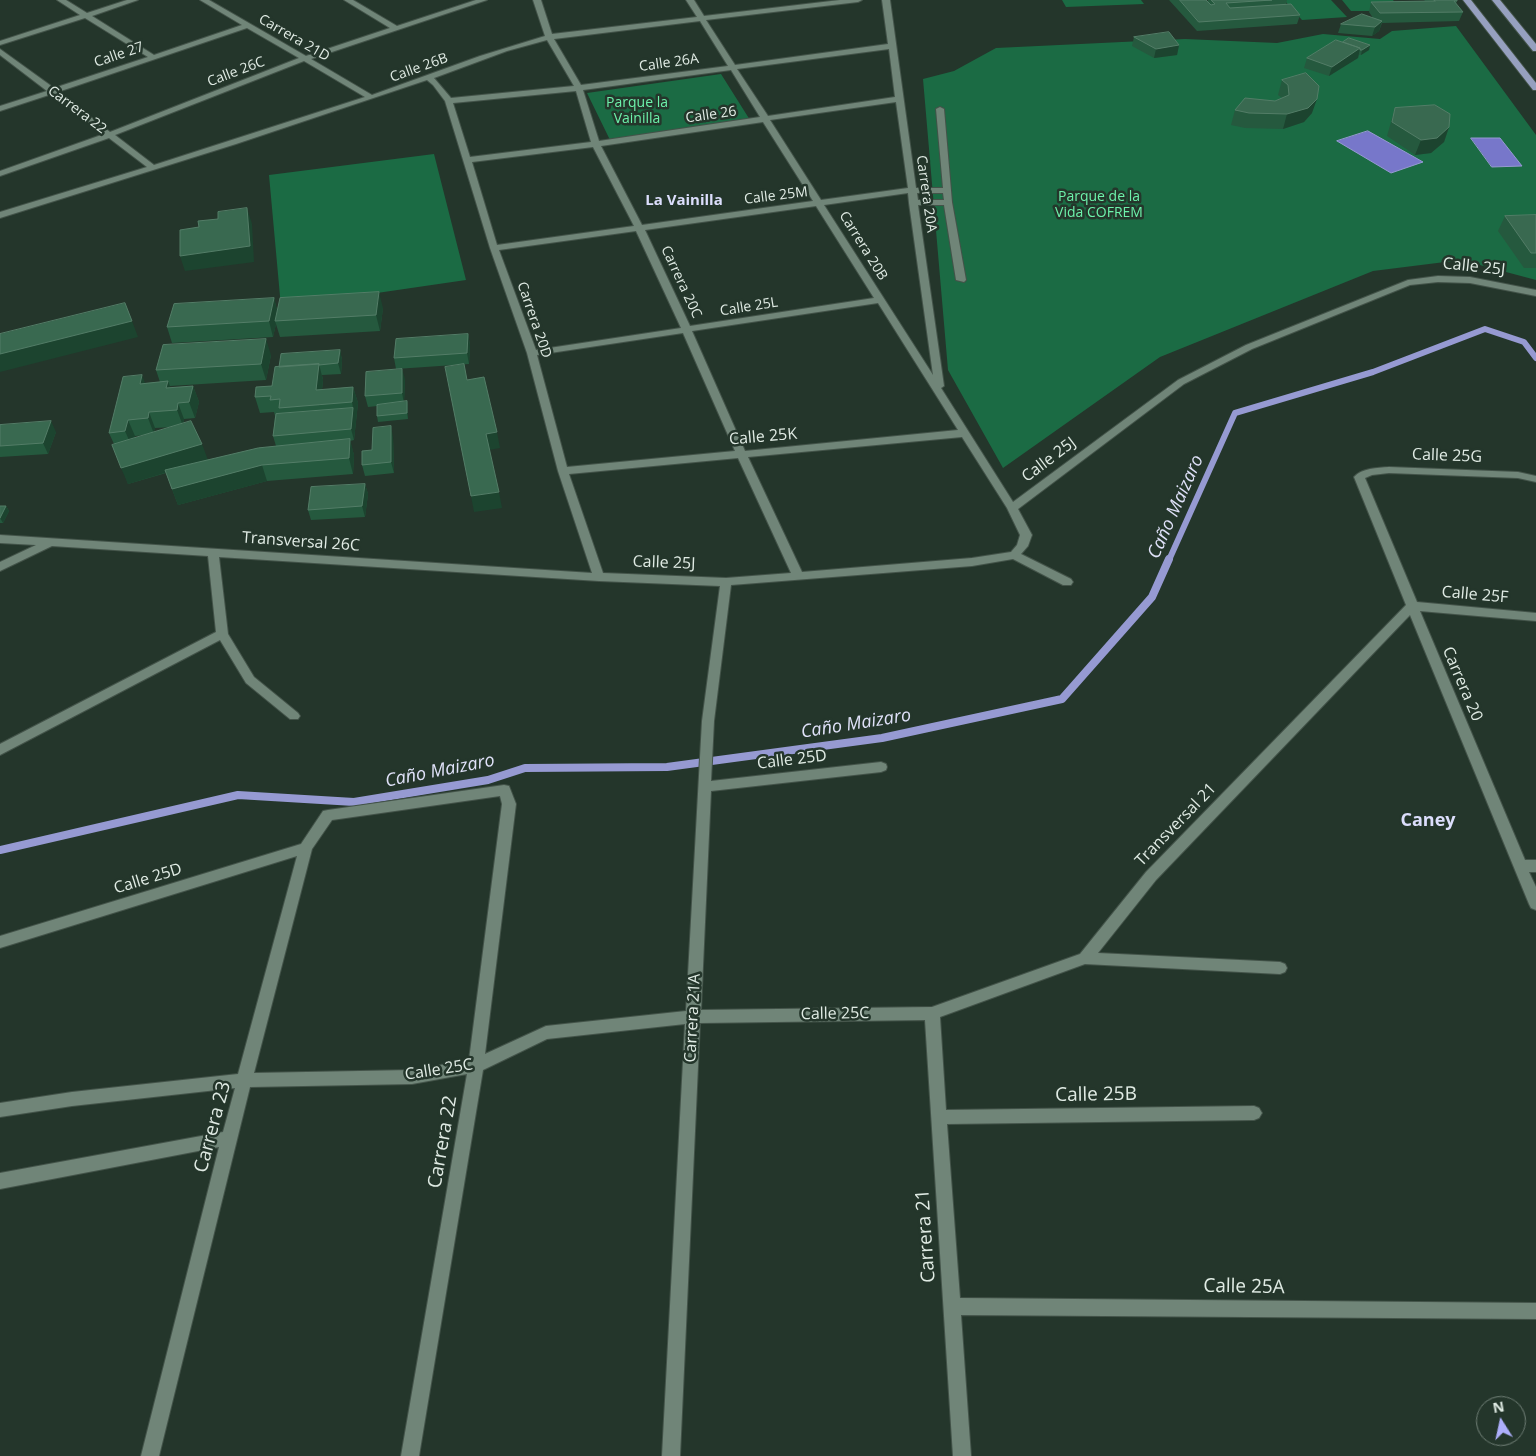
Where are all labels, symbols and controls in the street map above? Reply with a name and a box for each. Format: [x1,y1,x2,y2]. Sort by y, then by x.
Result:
street label: Carrera 21D [256,11,332,65]
street label: Calle 27 [92,39,146,71]
street label: Calle 26B [388,50,450,86]
street label: Calle 26A [638,51,700,75]
street label: Calle 26C [205,53,267,91]
street label: Carrera 22 [44,83,110,137]
park label: Parque la Vainilla [606,95,668,128]
street label: Calle 26 [684,103,738,127]
street label: Carrera 20A [912,154,940,234]
street label: Calle 25M [743,184,809,208]
park label: Parque de la Vida COFREM [1055,189,1143,222]
district label: La Vainilla [645,192,723,210]
street label: Carrera 20B [835,208,891,284]
street label: Carrera 20C [657,243,705,321]
street label: Calle 25J [1442,254,1506,280]
street label: Carrera 20D [513,280,555,360]
street label: Calle 25L [719,294,779,320]
street label: Calle 25K [728,424,798,450]
street label: Calle 25J [1018,433,1080,487]
street label: Calle 25G [1412,445,1482,467]
water label: Caño Maizaro [1144,452,1208,562]
street label: Transversal 26C [241,528,361,556]
street label: Calle 25J [632,552,696,574]
street label: Calle 25F [1441,583,1509,607]
street label: Carrera 20 [1438,644,1486,724]
water label: Caño Maizaro [799,705,913,743]
street label: Calle 25D [756,746,828,774]
water label: Caño Maizaro [383,750,497,792]
street label: Transversal 21 [1132,779,1220,871]
district label: Caney [1400,810,1456,832]
street label: Calle 25D [112,860,184,898]
street label: Carrera 21A [681,973,705,1063]
street label: Calle 25C [801,1004,869,1024]
street label: Calle 25C [404,1055,474,1085]
street label: Carrera 23 [190,1079,236,1175]
street label: Calle 25B [1055,1083,1137,1107]
street label: Carrera 22 [424,1094,462,1190]
street label: Carrera 21 [911,1188,941,1284]
street label: Calle 25A [1203,1275,1285,1299]
north arrow [1476,1396,1526,1446]
text: N [1491,1396,1506,1417]

